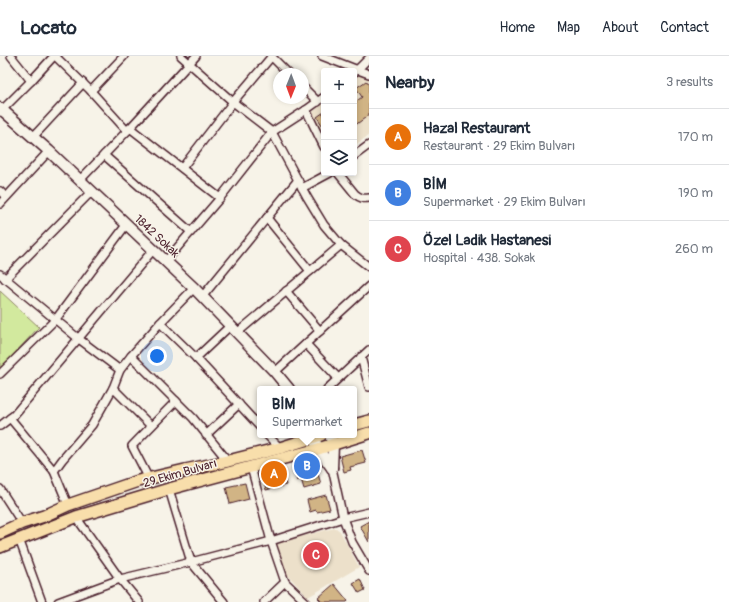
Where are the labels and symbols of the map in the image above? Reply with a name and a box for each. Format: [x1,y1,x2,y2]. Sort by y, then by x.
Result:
north arrow [273,68,309,104]
street label: 1842 Sokak [131,212,182,261]
your location [147,346,167,366]
pin: B [294,451,320,481]
street label: 29 Ekim Bulvarı [142,456,219,491]
pin: A [261,459,287,489]
pin: C [303,540,329,570]

